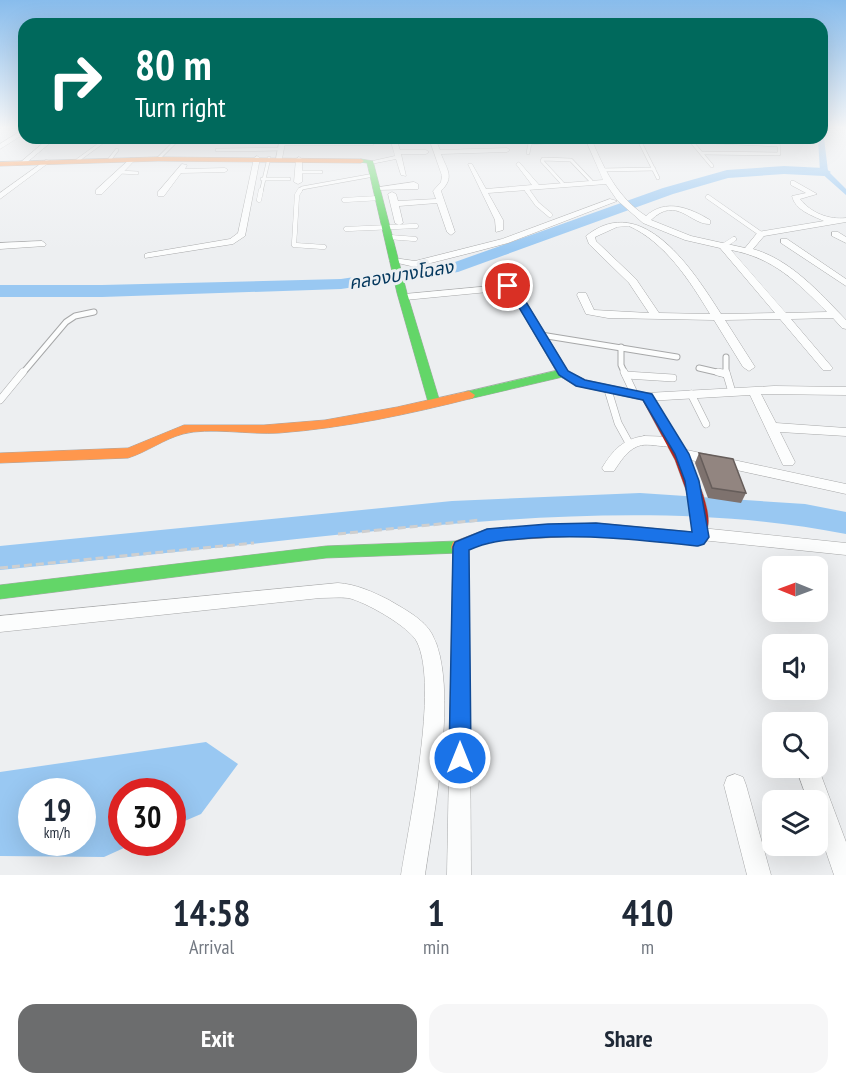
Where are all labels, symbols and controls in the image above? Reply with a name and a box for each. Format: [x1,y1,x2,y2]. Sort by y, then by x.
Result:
text: 80 m [135,37,212,92]
icon: right [36,42,114,120]
text: Turn right [135,90,226,124]
water label: คลองบางโฉลง [347,255,456,294]
pin [482,260,533,311]
icon: arrive [491,269,524,302]
north arrow [762,556,828,622]
map controls [762,556,828,856]
button: sound [762,634,828,700]
button: search [762,712,828,778]
position arrow [428,726,492,790]
speed limit sign: 30 [108,778,186,856]
text: 19 [43,790,71,829]
button: layers [762,790,828,856]
text: km/h [44,823,70,842]
text: 14:58 [173,889,250,936]
text: 1 [427,889,445,936]
text: 410 [622,889,673,936]
text: Arrival [189,934,234,960]
text: min [423,934,449,960]
text: m [641,934,654,960]
button: Exit [18,1004,417,1073]
button: Share [429,1004,828,1073]

